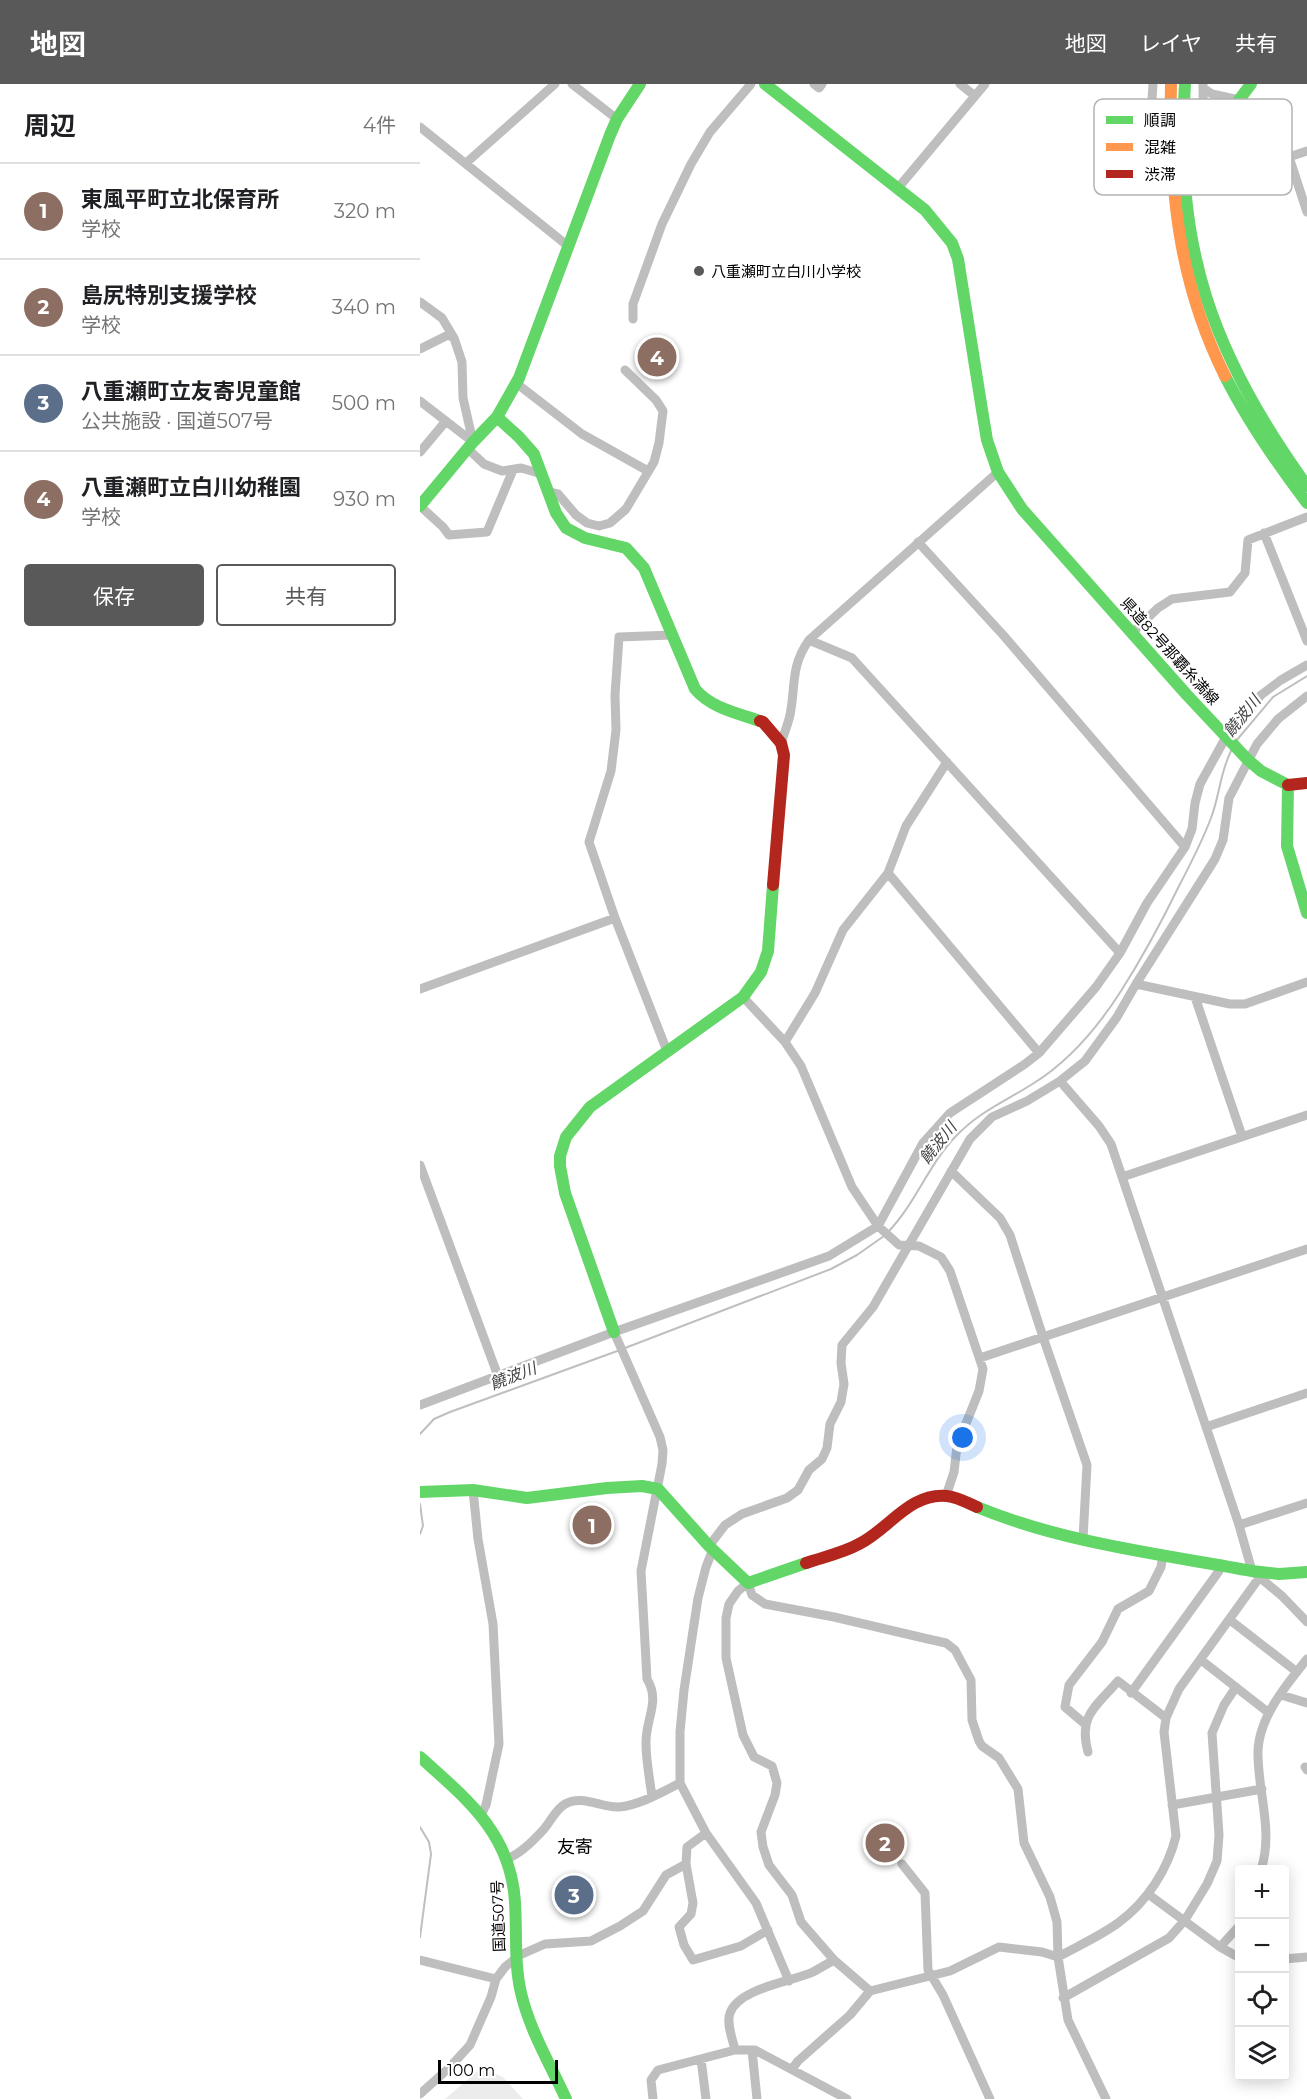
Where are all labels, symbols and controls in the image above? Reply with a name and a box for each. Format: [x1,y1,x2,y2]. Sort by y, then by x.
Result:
text: 地図 [30,27,86,61]
text: 地図 [1065,31,1107,56]
text: レイヤ [1140,31,1202,56]
text: 共有 [1235,31,1277,56]
legend [1094,99,1292,195]
text: 周辺 [24,110,76,142]
text: 順調 [1144,111,1176,130]
text: 4件 [363,113,396,137]
text: 混雑 [1144,138,1176,157]
text: 渋滞 [1144,165,1176,184]
text: 東風平町立北保育所 [81,186,279,213]
text: 1 [40,199,47,223]
text: 320 m [334,199,396,223]
text: 学校 [81,217,121,241]
place label: 八重瀬町立白川小学校 [711,262,861,281]
marker: 八重瀬町立白川小学校 [692,264,706,278]
text: 島尻特別支援学校 [81,282,257,309]
text: 2 [38,295,49,319]
text: 340 m [332,295,396,319]
text: 学校 [81,313,121,337]
pin: 4 [638,334,676,380]
text: 八重瀬町立友寄児童館 [81,378,301,405]
text: 3 [38,391,49,415]
text: 500 m [332,391,396,415]
text: 公共施設 · 国道507号 [81,409,273,433]
text: 八重瀬町立白川幼稚園 [81,474,301,501]
text: 4 [37,487,50,511]
text: 930 m [333,487,396,511]
text: 学校 [81,505,121,529]
button: 保存 [24,564,204,626]
button: 共有 [216,564,396,626]
street label: 県道82号那覇糸満線 [1117,593,1223,709]
water label: 饒波川 [1220,690,1266,741]
water label: 饒波川 [916,1117,962,1168]
water label: 饒波川 [487,1358,541,1393]
your location [948,1423,977,1452]
pin: 1 [572,1502,612,1548]
pin: 2 [866,1820,904,1866]
district label: 友寄 [557,1836,593,1858]
map controls [1235,1865,1289,2081]
button: + [1235,1865,1289,1919]
pin: 3 [554,1872,594,1918]
street label: 国道507号 [487,1880,509,1952]
button: − [1235,1919,1289,1973]
button: locate [1235,1973,1289,2027]
button: layers [1235,2027,1289,2081]
scale bar [438,2057,558,2084]
text: 100 m [447,2061,495,2080]

